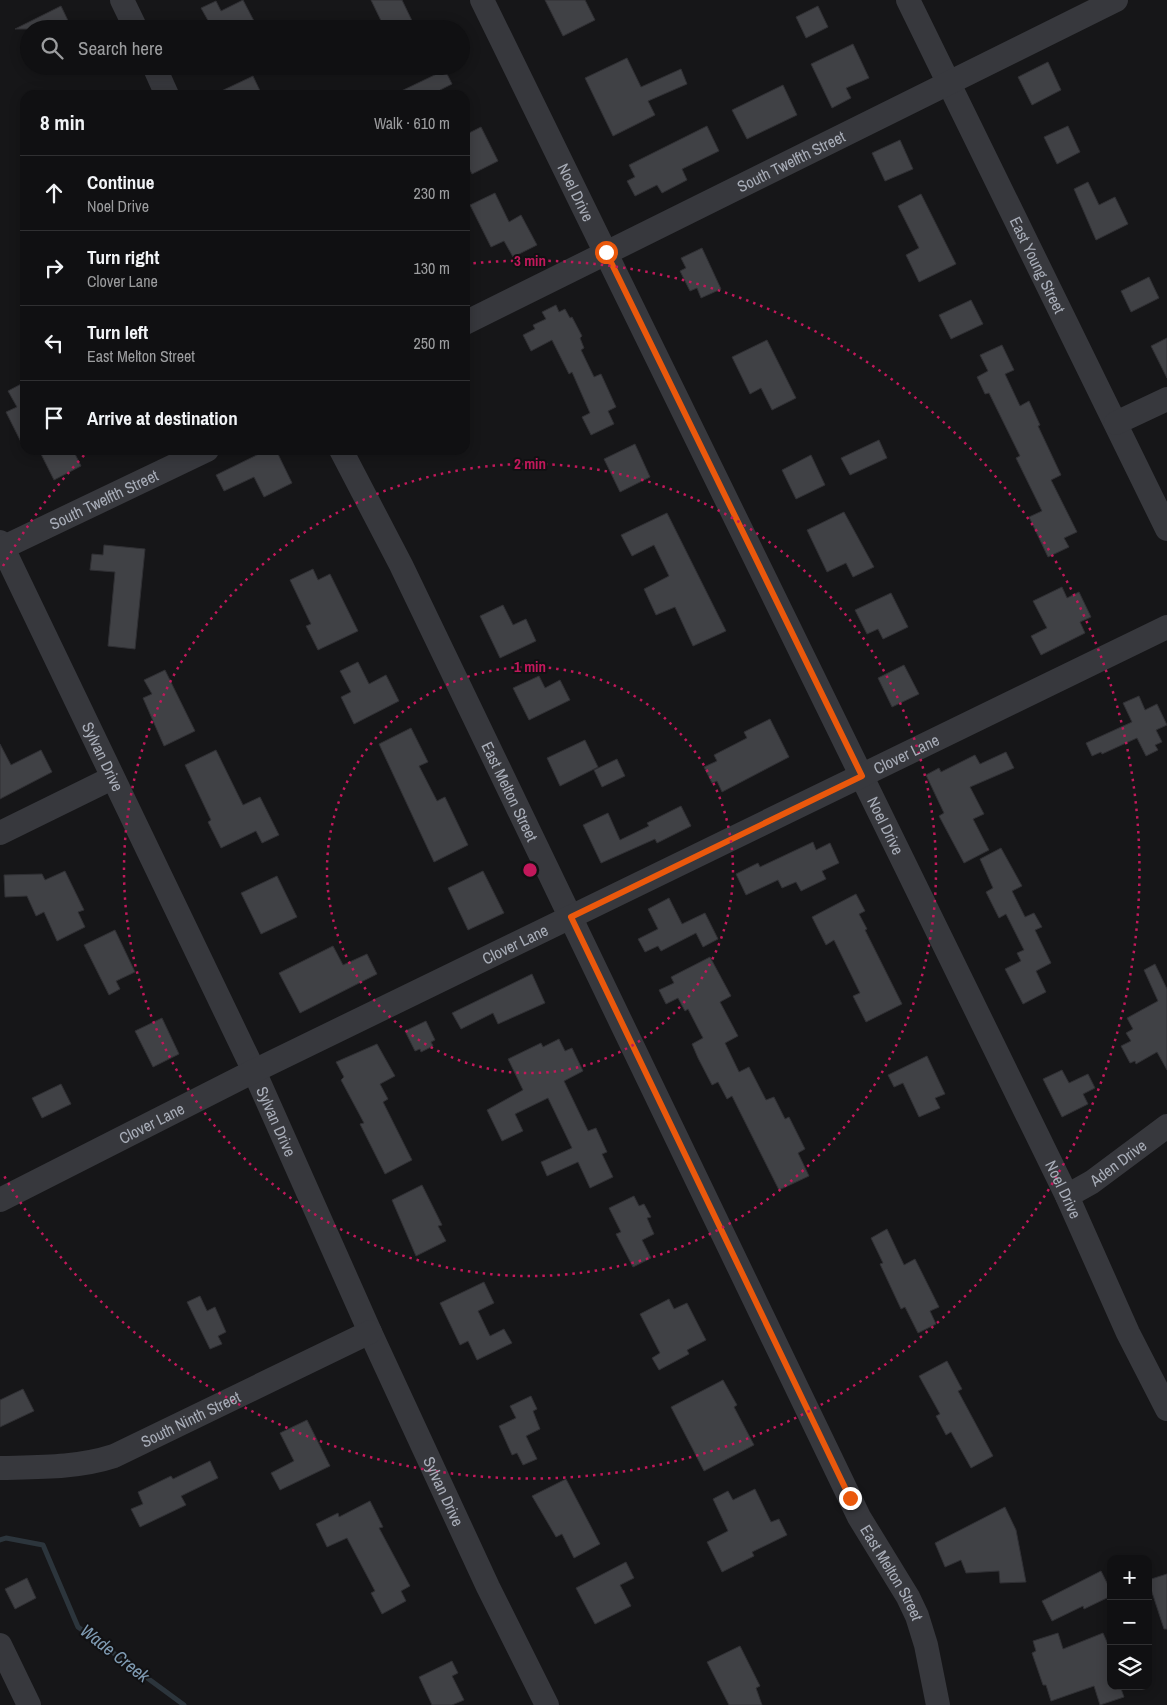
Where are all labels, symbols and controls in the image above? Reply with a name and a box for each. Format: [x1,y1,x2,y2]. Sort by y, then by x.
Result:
search box [20,20,470,75]
icon: search [38,34,66,62]
text: Search here [78,35,163,61]
text: 8 min [40,108,85,137]
text: Walk · 610 m [374,112,450,134]
street label: South Twelfth Street [733,125,849,197]
street label: Noel Drive [553,160,600,225]
text: Continue [87,169,155,195]
icon: ahead [40,179,68,207]
text: 230 m [414,182,450,204]
text: Noel Drive [87,195,149,217]
street label: East Young Street [1005,213,1071,317]
route start [595,241,618,264]
text: Turn right [87,244,159,270]
text: 3 min [514,250,546,271]
icon: right [40,254,68,282]
text: 130 m [414,257,450,279]
text: Clover Lane [87,270,158,292]
text: Turn left [87,319,148,345]
icon: left [40,329,68,357]
text: 250 m [414,332,450,354]
text: East Melton Street [87,345,195,367]
icon: arrive [40,404,68,432]
text: Arrive at destination [87,405,238,431]
text: 2 min [514,453,546,474]
street label: South Twelfth Street [46,464,162,535]
text: 1 min [514,656,546,677]
street label: Sylvan Drive [77,718,129,795]
street label: Clover Lane [869,729,943,779]
street label: East Melton Street [477,738,543,845]
street label: Noel Drive [862,793,909,858]
centre of rings [521,861,539,879]
street label: Clover Lane [478,919,552,969]
street label: Sylvan Drive [251,1083,302,1160]
street label: Clover Lane [115,1097,188,1149]
street label: Aden Drive [1084,1134,1151,1192]
street label: Noel Drive [1040,1157,1087,1222]
street label: South Ninth Street [137,1385,244,1452]
street label: Sylvan Drive [418,1453,469,1530]
route end [839,1487,862,1510]
street label: East Melton Street [855,1520,929,1623]
map controls [1107,1555,1152,1690]
button: + [1107,1555,1152,1600]
button: − [1107,1600,1152,1645]
water label: Wade Creek [75,1618,155,1688]
button: layers [1107,1645,1152,1690]

